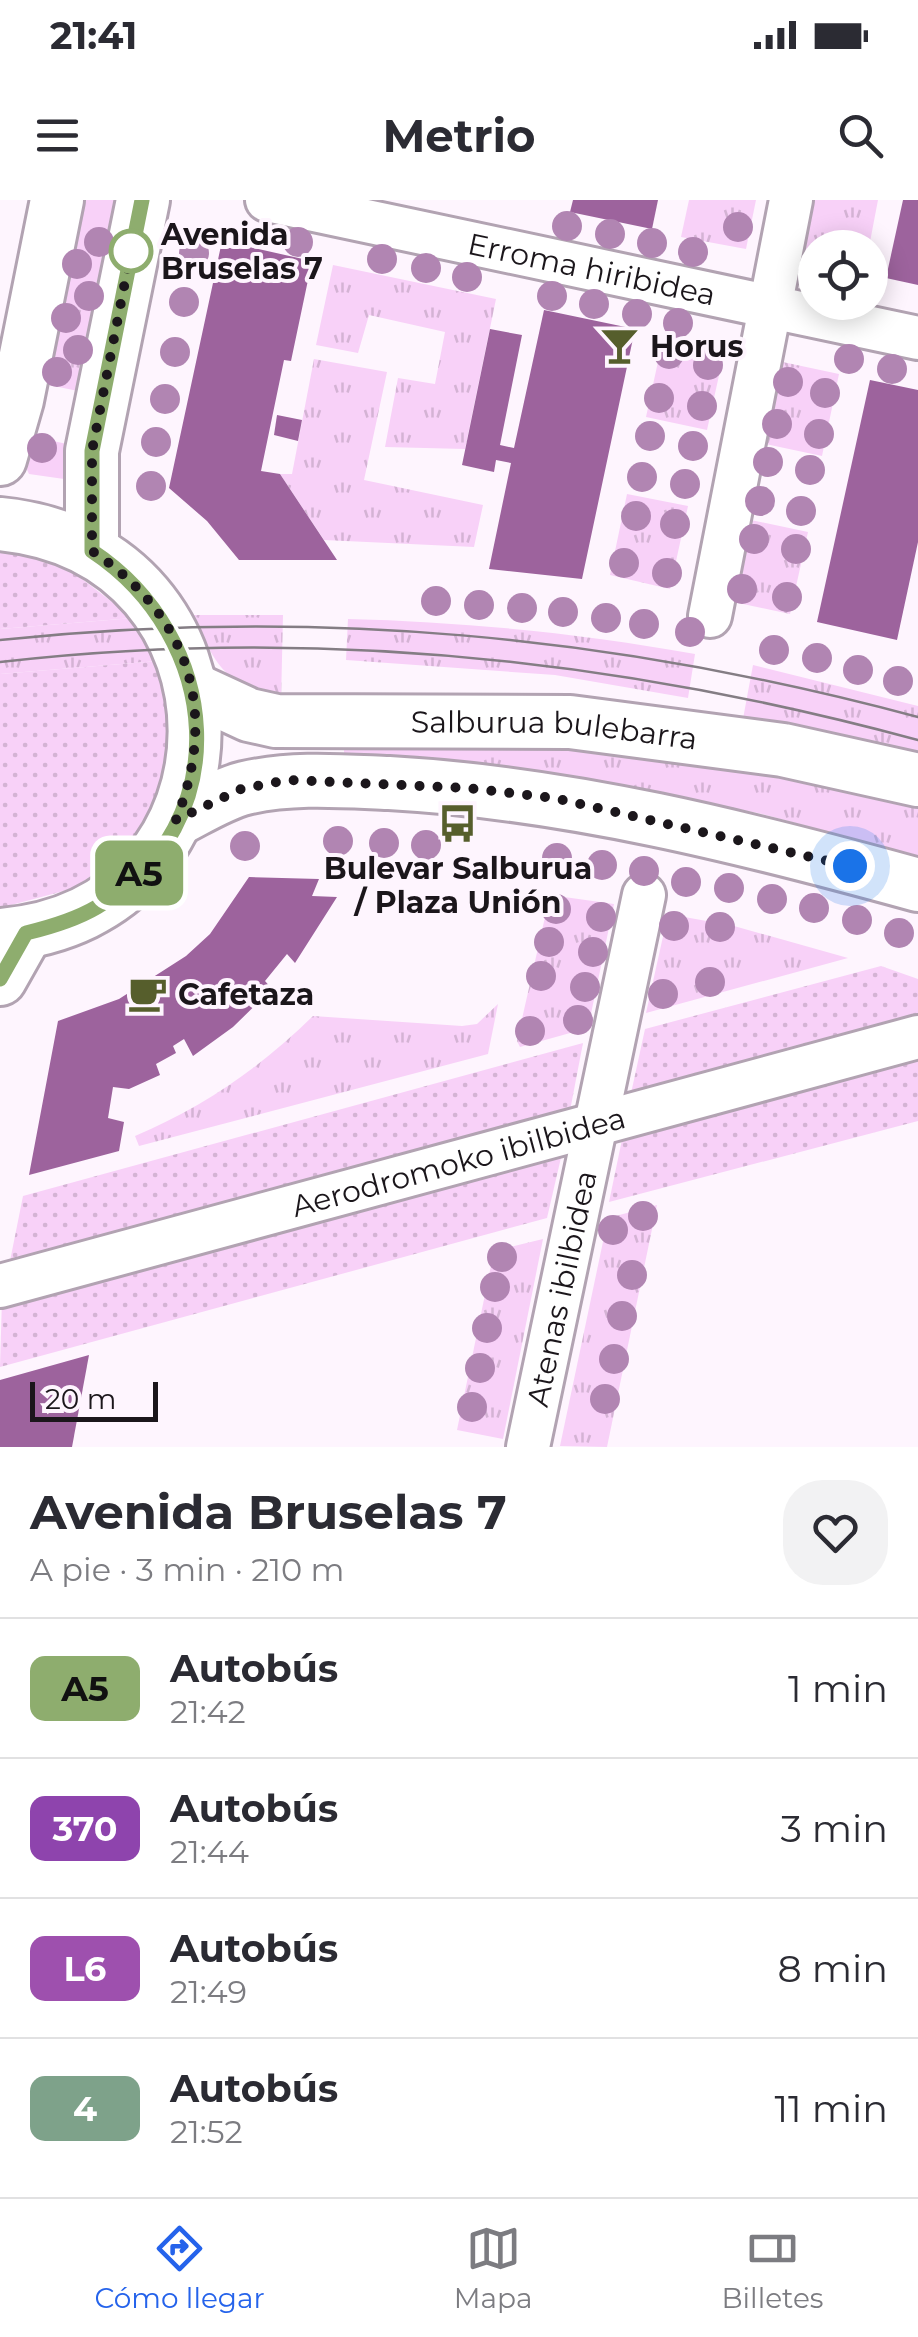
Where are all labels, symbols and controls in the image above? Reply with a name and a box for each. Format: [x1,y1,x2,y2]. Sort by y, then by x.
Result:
text: 21:41 [50,12,137,59]
icon: menu [30,108,85,163]
text: Metrio [382,108,536,163]
icon: search [833,108,888,163]
place label: Avenida Bruselas 7 [160,216,323,287]
street label: Erroma hiribidea [465,225,719,313]
marker: Avenida Bruselas 7 [110,230,152,272]
map controls [798,230,888,320]
button: locate [798,230,888,320]
bar icon: Horus [599,325,641,367]
place label: Horus [650,328,743,365]
street label: Salburua bulebarra [411,703,700,757]
bus stop icon: Bulevar Salburua / Plaza Unión [437,803,479,845]
line badge: A5 [94,840,184,906]
your location [825,841,875,891]
place label: Bulevar Salburua / Plaza Unión [324,850,592,921]
text: A5 [115,852,163,895]
cafe icon: Cafetaza [127,973,169,1015]
place label: Cafetaza [178,976,314,1013]
street label: Aerodromoko ibilbidea [288,1099,629,1225]
street label: Atenas ibilbidea [518,1167,604,1410]
scale bar [30,1377,158,1422]
text: 20 m [45,1382,116,1416]
button: heart [783,1480,888,1585]
text: Avenida Bruselas 7 [30,1483,507,1541]
text: A pie · 3 min · 210 m [30,1550,345,1589]
text: Autobús [170,1645,338,1692]
text: 1 min [788,1665,888,1712]
text: A5 [61,1667,109,1710]
text: 21:42 [170,1692,246,1731]
text: Autobús [170,1785,338,1832]
text: 3 min [780,1805,888,1852]
text: 370 [52,1807,118,1850]
text: 21:44 [170,1832,249,1871]
text: Autobús [170,1925,338,1972]
text: 8 min [778,1945,888,1992]
text: L6 [64,1947,106,1990]
text: 21:49 [170,1972,247,2011]
text: Autobús [170,2065,338,2112]
text: 11 min [774,2085,888,2132]
text: 4 [73,2087,97,2130]
text: 21:52 [170,2112,243,2151]
tab: Cómo llegar [95,2221,265,2315]
tab: Mapa [454,2221,532,2315]
tab: Billetes [721,2221,824,2315]

